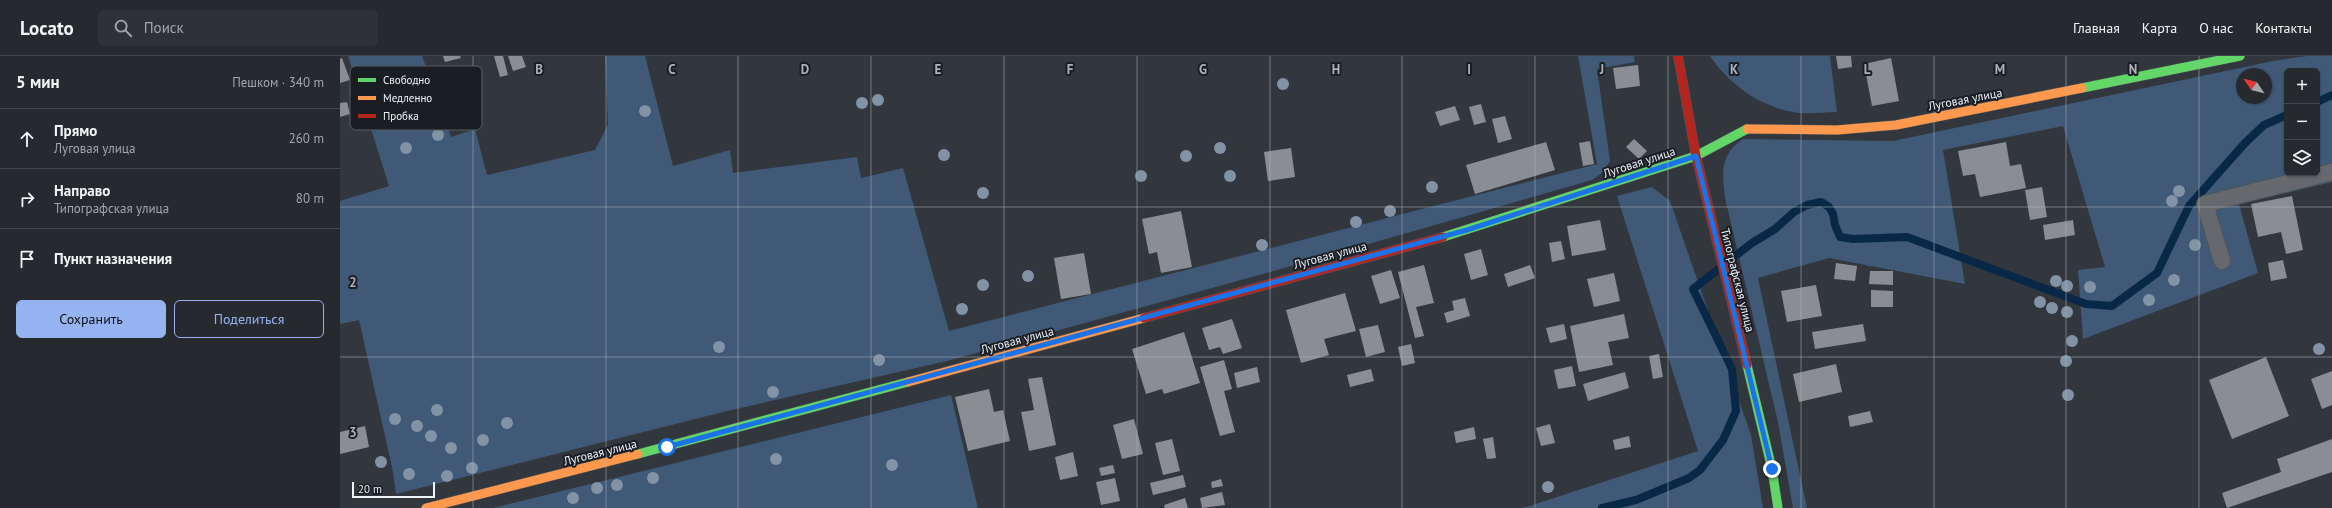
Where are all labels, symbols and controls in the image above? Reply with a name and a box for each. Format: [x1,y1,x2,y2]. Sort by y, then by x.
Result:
search box [98,10,378,46]
text: Locato [20,16,74,40]
icon: search [112,17,134,39]
text: Поиск [144,18,184,37]
text: Главная [2073,19,2120,37]
text: Карта [2142,19,2177,37]
text: О нас [2199,19,2233,37]
text: Контакты [2255,19,2312,37]
text: B [535,61,543,78]
text: C [668,61,676,78]
text: D [801,61,809,78]
text: E [935,61,942,78]
text: F [1067,61,1074,78]
text: G [1199,61,1207,78]
text: H [1332,61,1340,78]
text: I [1467,61,1471,78]
text: J [1599,61,1604,78]
text: K [1730,61,1738,78]
text: L [1864,61,1871,78]
text: M [1995,61,2005,78]
text: N [2129,61,2137,78]
legend [350,66,482,130]
north arrow [2236,68,2272,104]
map controls [2284,68,2320,176]
button: + [2284,68,2320,104]
text: 5 мин [16,71,60,93]
text: Свободно [383,73,430,87]
text: Пешком · 340 m [232,74,324,91]
street label: Луговая улица [1926,84,2003,114]
text: Медленно [383,91,432,105]
button: − [2284,104,2320,140]
text: Пробка [383,109,419,123]
text: Прямо [54,121,97,140]
icon: ahead [16,128,38,150]
text: 260 m [289,130,324,147]
text: Луговая улица [54,140,135,157]
button: layers [2284,140,2320,176]
street label: Луговая улица [1600,143,1677,181]
text: Направо [54,181,110,200]
icon: right [16,188,38,210]
text: 80 m [296,190,324,207]
text: Типографская улица [54,200,169,217]
street label: Типографская улица [1718,227,1758,333]
street label: Луговая улица [1291,238,1368,272]
icon: arrive [16,248,38,270]
text: Пункт назначения [54,249,172,268]
text: 2 [349,274,357,291]
button: Сохранить [16,300,166,338]
button: Поделиться [174,300,324,338]
street label: Луговая улица [978,323,1055,357]
text: 3 [349,424,357,441]
street label: Луговая улица [561,436,638,469]
route start [658,438,676,456]
route end [1763,460,1781,478]
scale bar [352,480,435,499]
text: 20 m [358,482,382,496]

